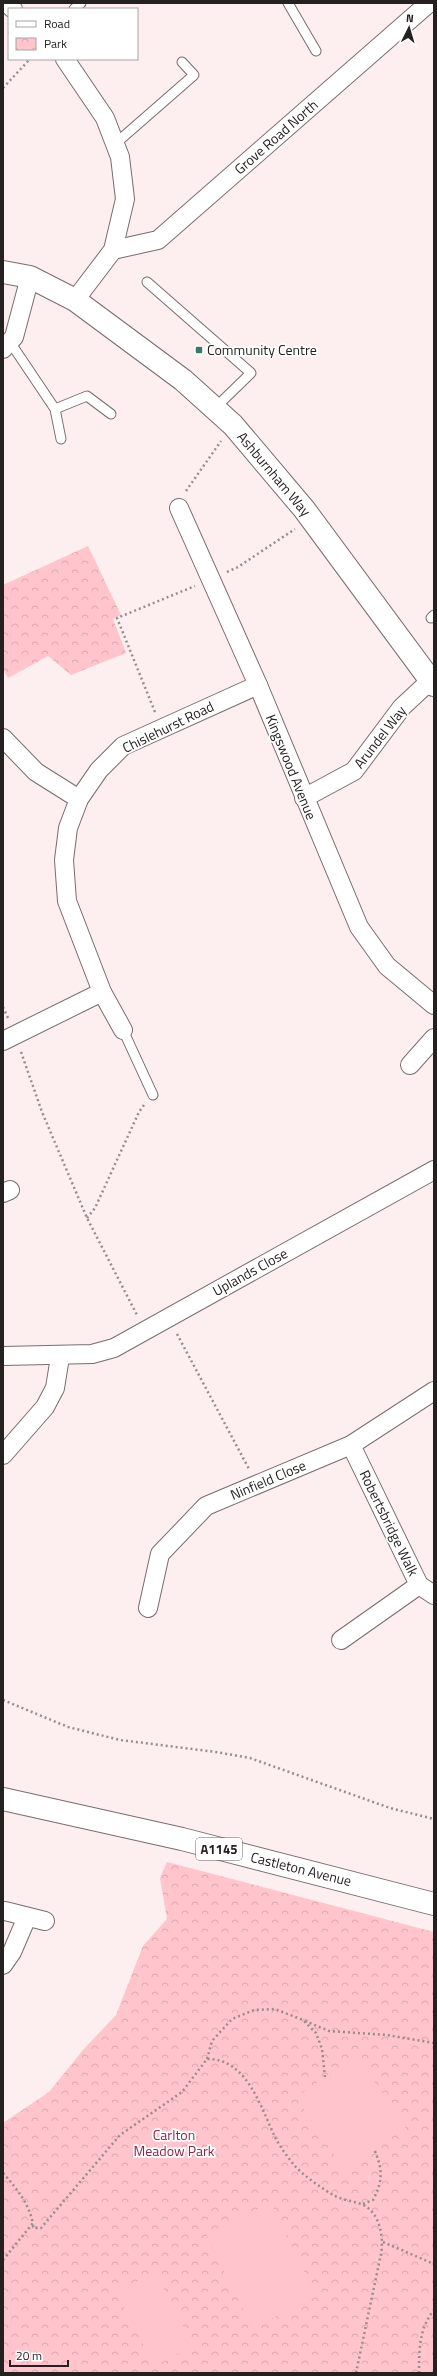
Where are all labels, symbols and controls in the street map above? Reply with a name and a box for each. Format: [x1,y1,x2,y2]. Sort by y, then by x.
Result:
legend [8,8,138,60]
north arrow [389,8,429,48]
text: N [405,10,414,26]
text: Road [44,14,70,33]
text: Park [44,34,67,53]
street label: Grove Road North [229,94,322,179]
place label: Community Centre [207,339,317,360]
marker: Community Centre [194,345,204,355]
street label: Ashburnham Way [233,427,316,521]
street label: Chislehurst Road [118,695,217,758]
street label: Arundel Way [348,701,411,773]
street label: Kingswood Avenue [261,711,322,823]
street label: Uplands Close [208,1242,291,1301]
street label: Ninfield Close [227,1454,309,1505]
street label: Robertsbridge Walk [355,1466,424,1580]
road number: A1145 [196,1838,242,1860]
street label: Castleton Avenue [249,1846,354,1891]
park label: Carlton Meadow Park [133,2124,215,2161]
scale bar [10,2342,68,2368]
text: 20 m [16,2346,42,2365]

